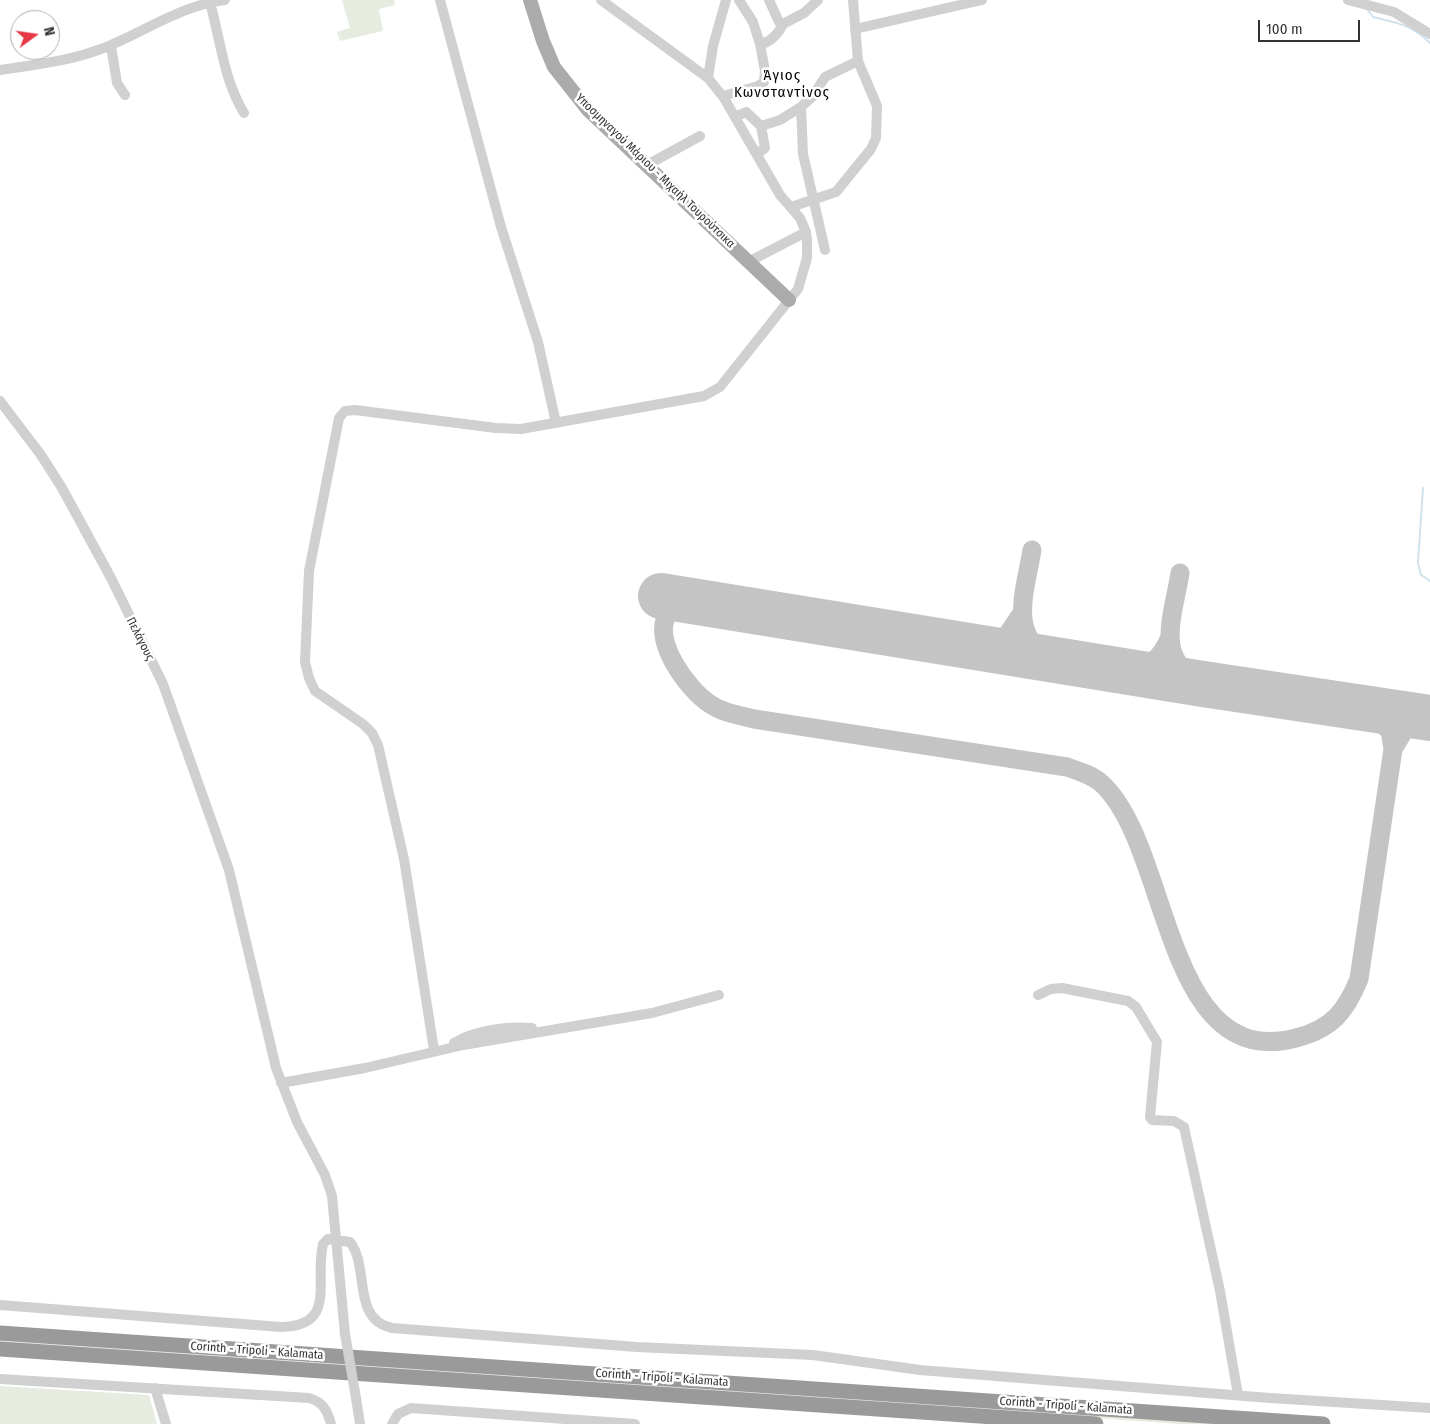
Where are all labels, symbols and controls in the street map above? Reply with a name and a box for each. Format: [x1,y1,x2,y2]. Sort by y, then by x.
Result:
north arrow [10,10,60,60]
scale bar [1260,10,1362,42]
text: 100 m [1266,20,1303,38]
text: N [40,25,58,38]
district label: Άγιος Κωνσταντίνος [733,67,831,102]
street label: Υποσμηναγού Μάριου - Μιχαήλ Τουρούτσικα [572,91,738,251]
street label: Πελάγους [123,615,157,663]
street label: Corinth - Tripoli - Kalamata [190,1339,324,1363]
street label: Corinth - Tripoli - Kalamata [595,1366,729,1390]
street label: Corinth - Tripoli - Kalamata [999,1394,1133,1418]

